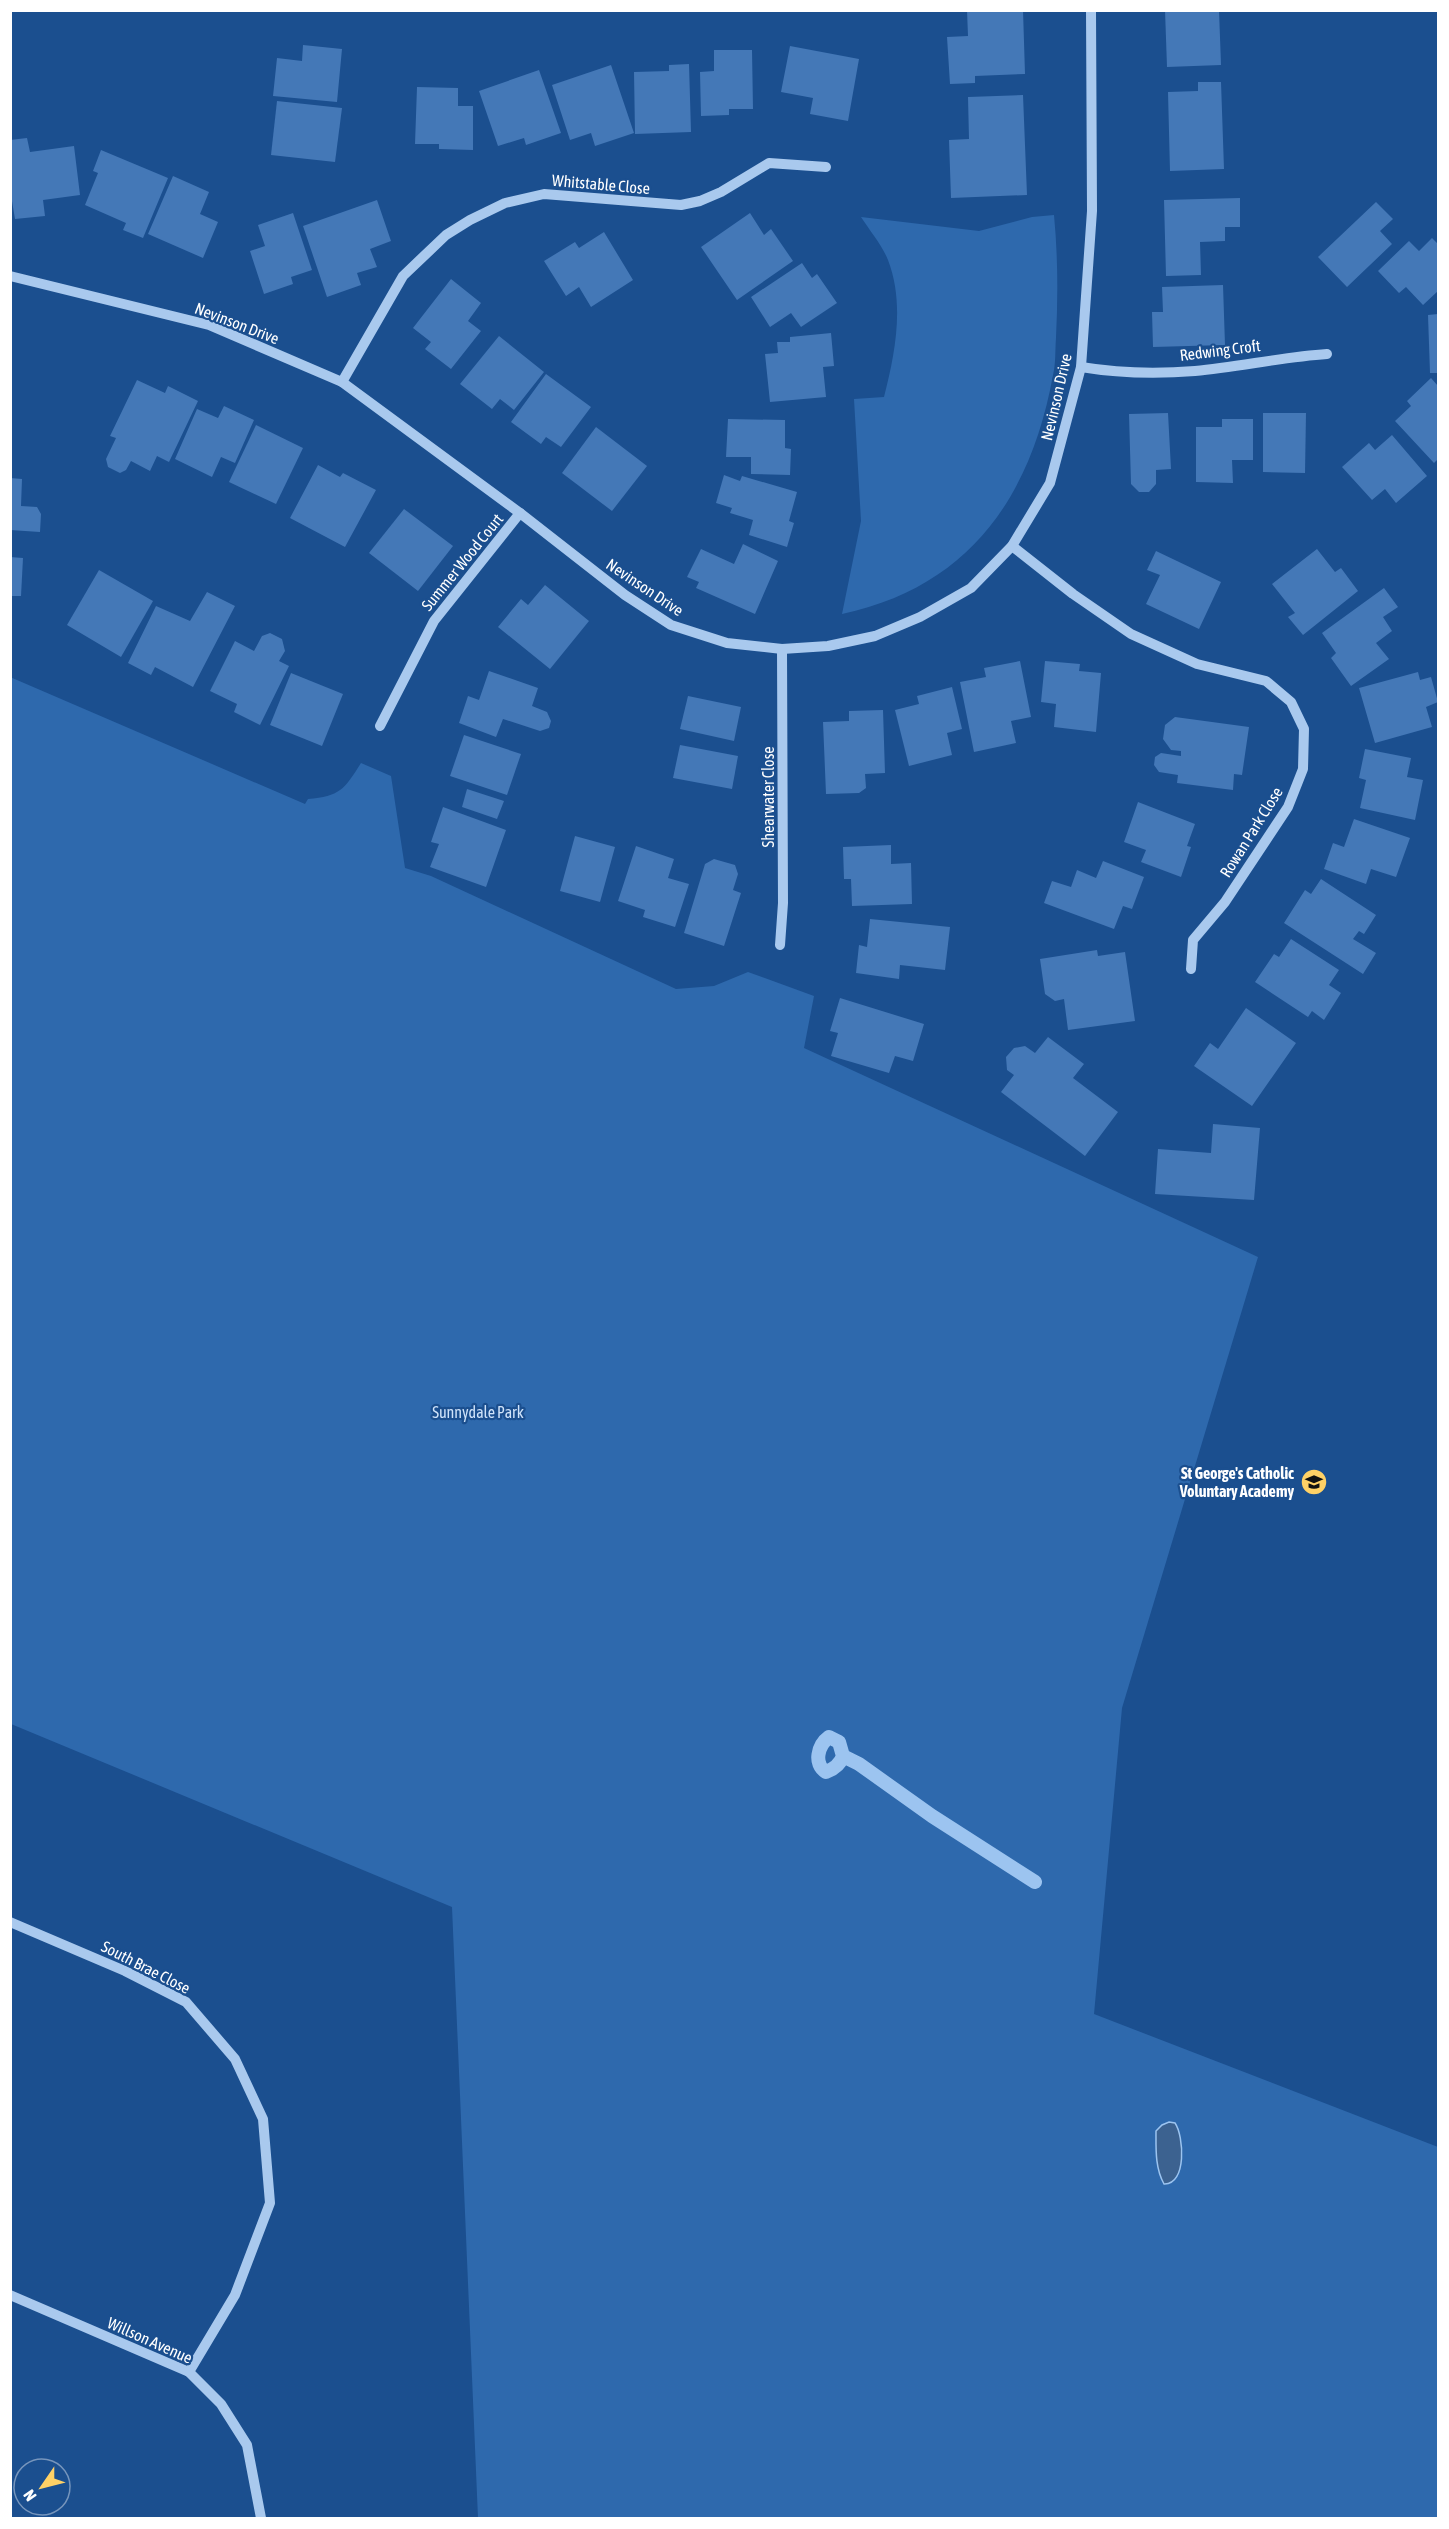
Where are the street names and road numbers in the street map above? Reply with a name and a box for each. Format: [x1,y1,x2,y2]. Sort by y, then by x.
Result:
street label: Whitstable Close [551,171,651,197]
street label: Nevinson Drive [192,299,282,347]
street label: Redwing Croft [1179,336,1262,365]
street label: Nevinson Drive [1037,352,1075,442]
street label: Summer Wood Court [417,510,507,614]
street label: Nevinson Drive [603,555,687,619]
street label: Shearwater Close [759,746,777,848]
street label: Rowan Park Close [1216,784,1286,880]
street label: South Brae Close [99,1937,193,1997]
street label: Willson Avenue [105,2313,195,2367]

